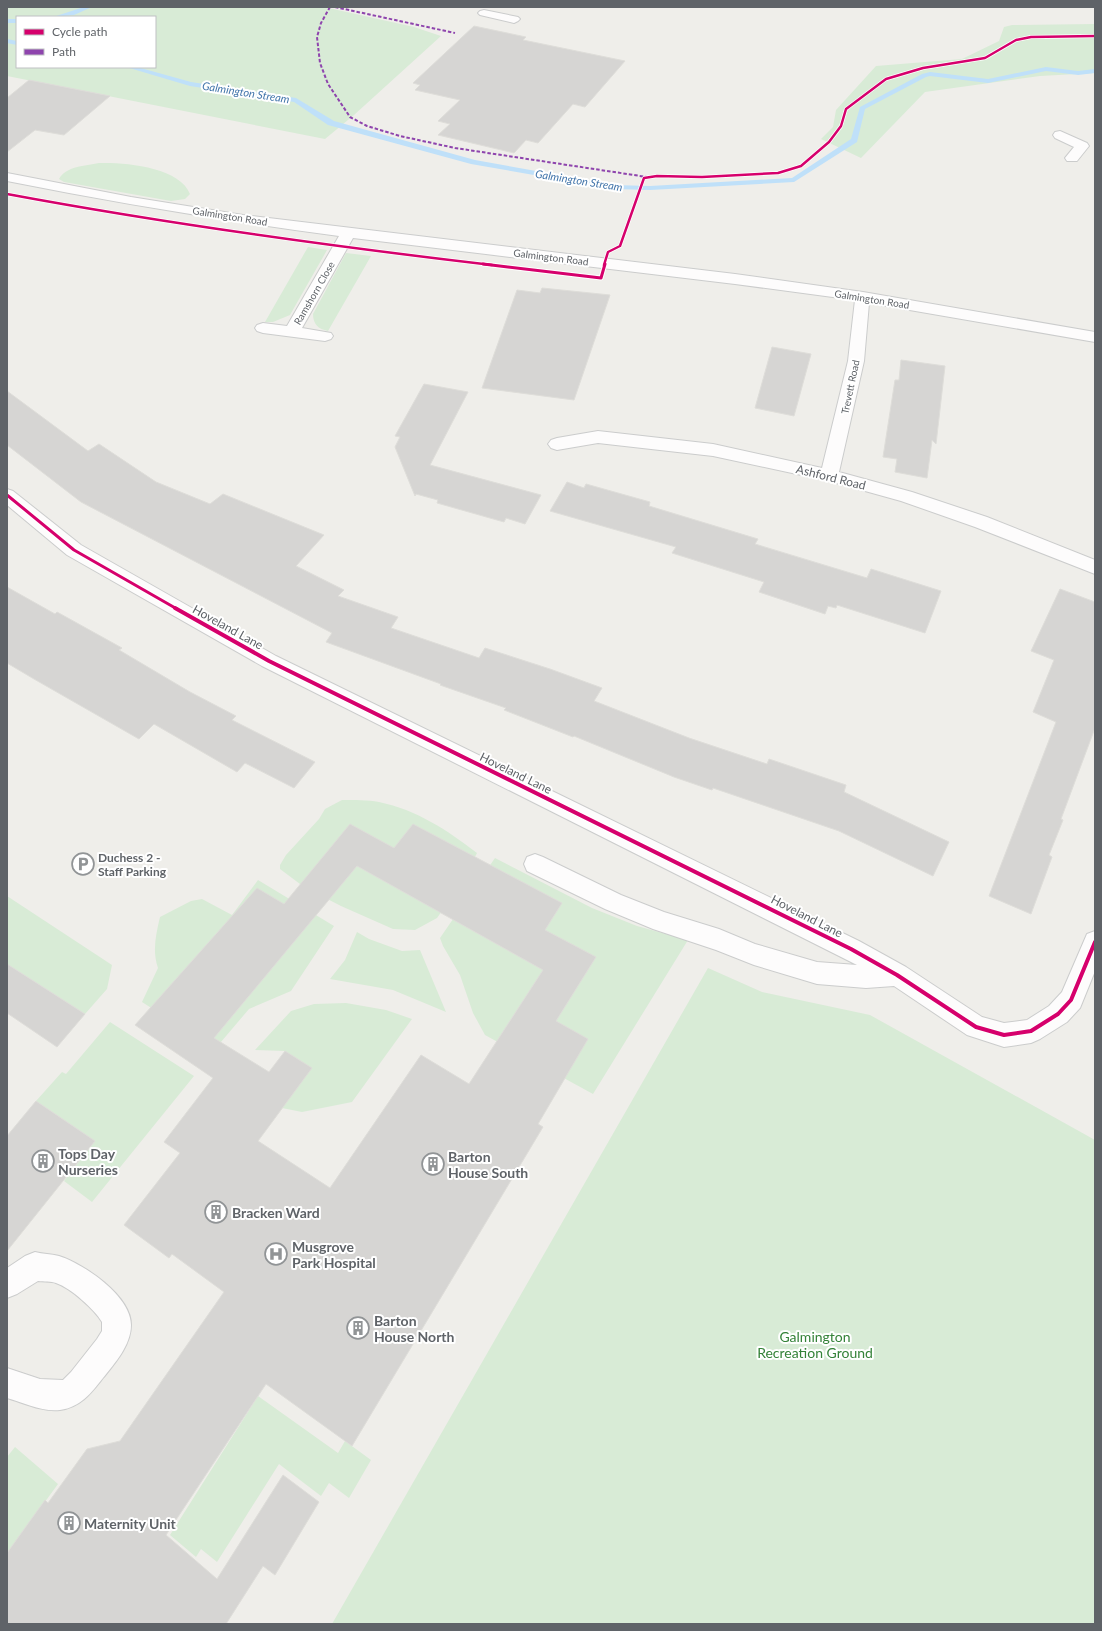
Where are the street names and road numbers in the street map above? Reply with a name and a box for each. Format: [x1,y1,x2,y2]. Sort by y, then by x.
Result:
street label: Galmington Road [192,204,268,228]
street label: Galmington Road [513,246,589,268]
street label: Ramshorn Close [291,259,337,327]
street label: Galmington Road [834,287,910,311]
street label: Trevett Road [838,359,862,415]
street label: Ashford Road [795,461,867,493]
street label: Hoveland Lane [190,601,266,653]
street label: Hoveland Lane [477,749,555,797]
street label: Hoveland Lane [769,892,845,940]

